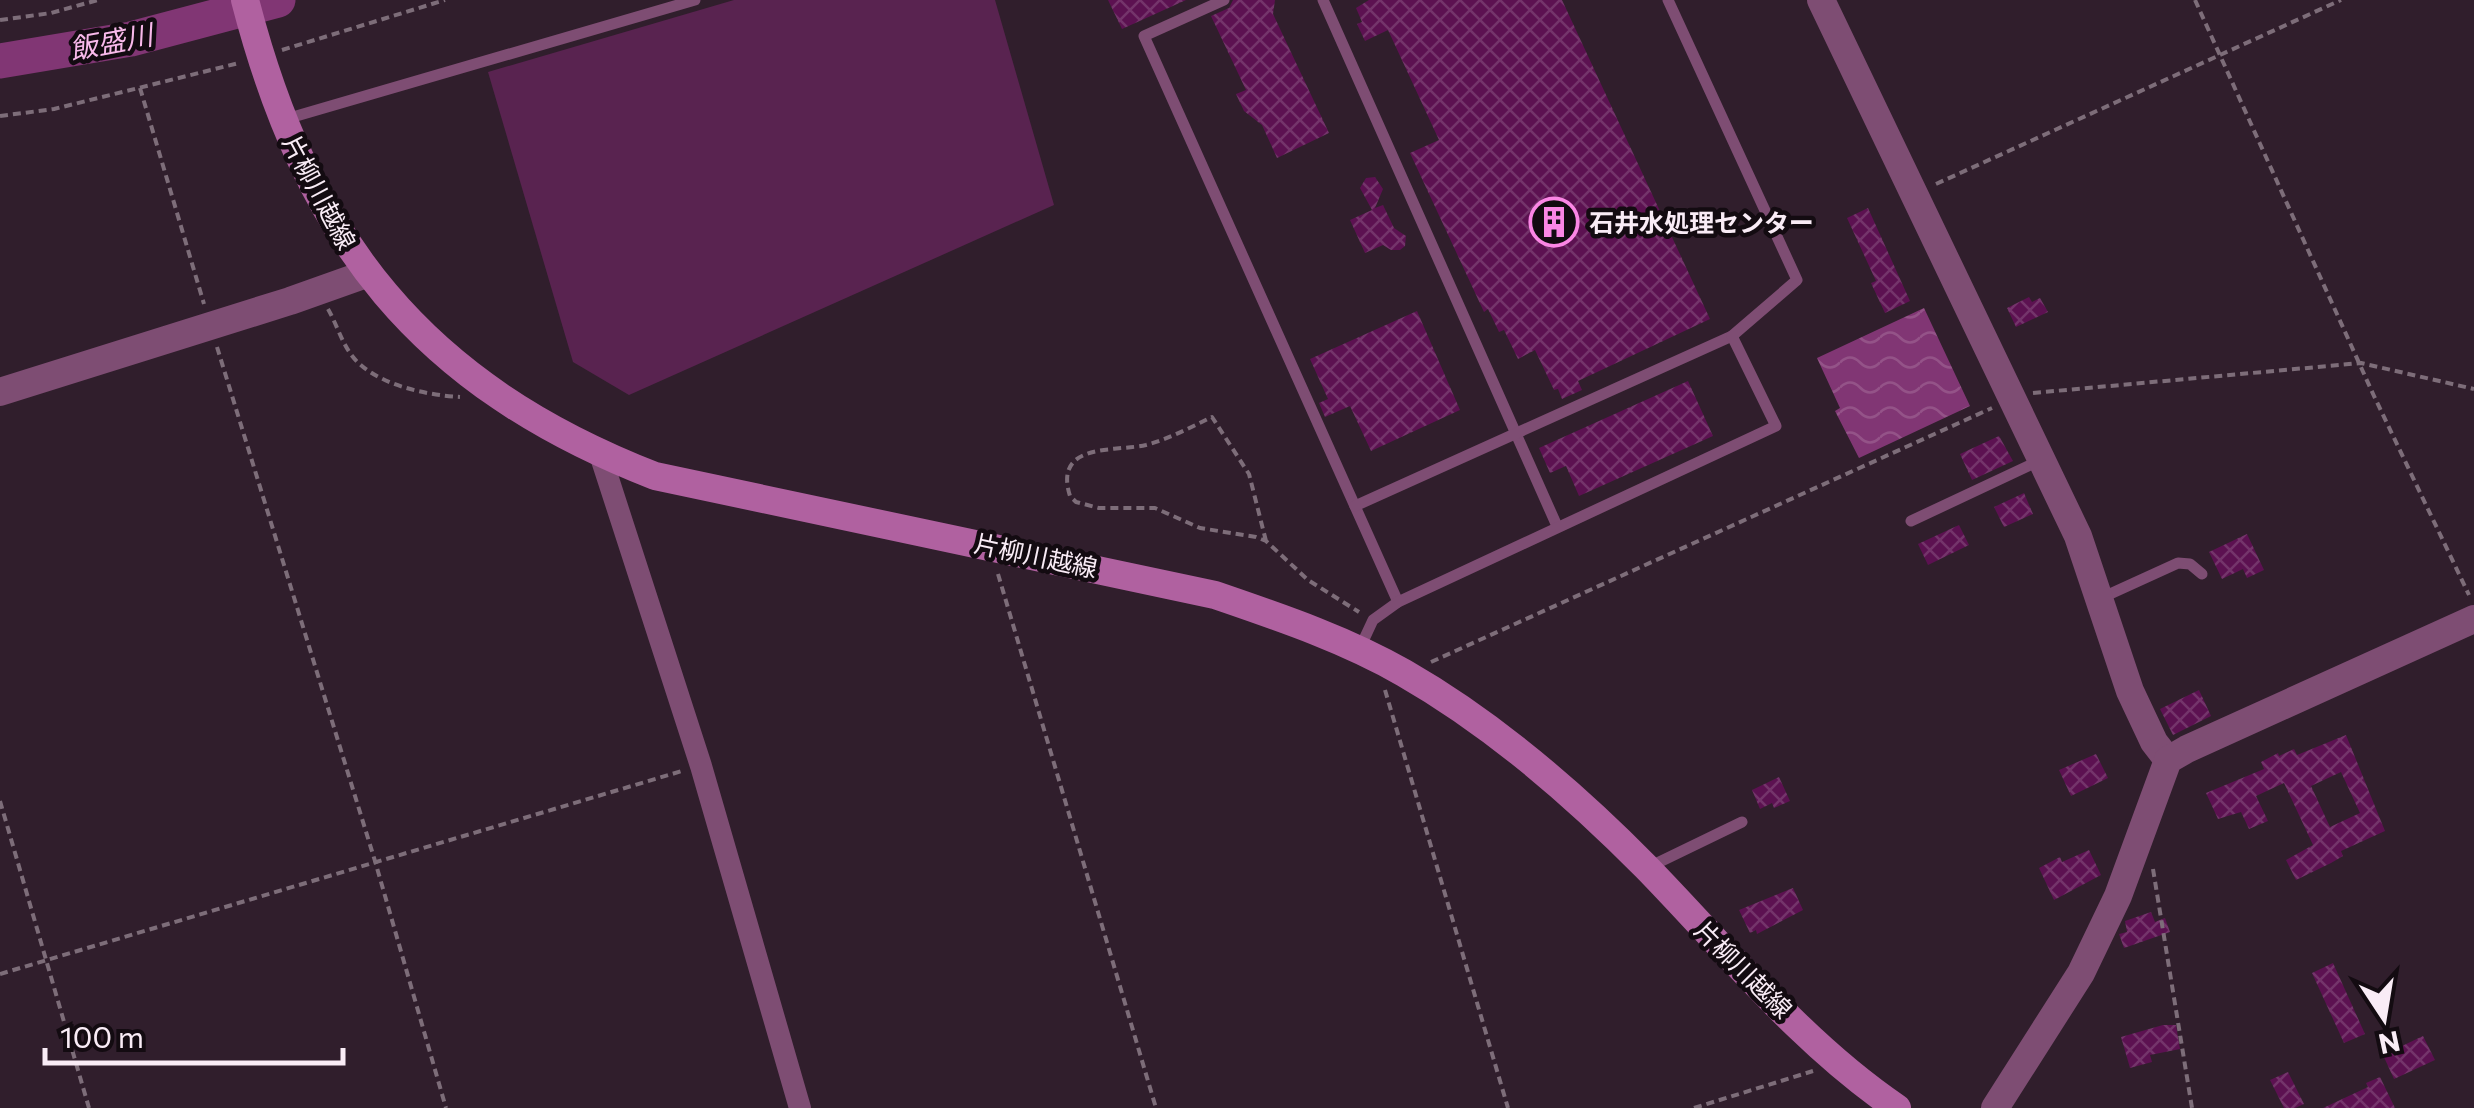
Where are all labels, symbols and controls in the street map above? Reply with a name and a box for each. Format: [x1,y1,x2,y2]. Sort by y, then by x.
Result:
water label: 飯盛川 [67,16,158,66]
street label: 片柳川越線 [277,130,363,254]
building icon: 石井水処理センター [1528,196,1580,248]
place label: 石井水処理センター [1589,207,1814,237]
street label: 片柳川越線 [972,527,1100,583]
street label: 片柳川越線 [1689,914,1799,1024]
north arrow [2334,968,2434,1068]
scale bar [45,1003,342,1065]
text: 100 m [60,1017,144,1054]
text: N [2376,1025,2403,1062]

